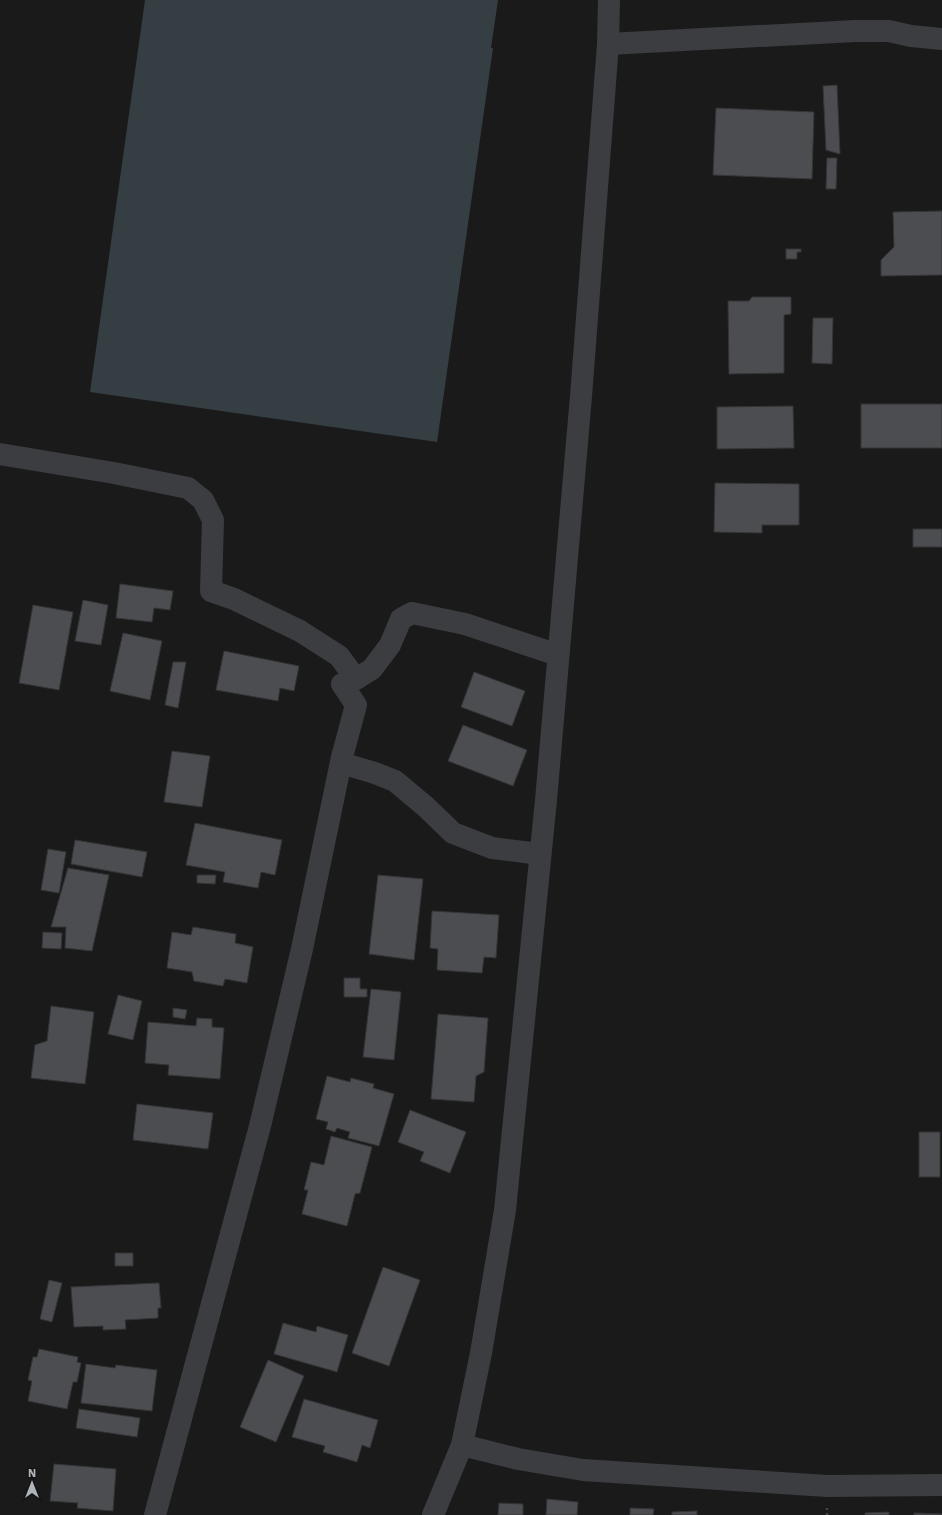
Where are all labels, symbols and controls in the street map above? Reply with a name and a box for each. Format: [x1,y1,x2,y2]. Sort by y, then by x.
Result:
north arrow [12,1463,52,1503]
text: N [28,1467,36,1480]

